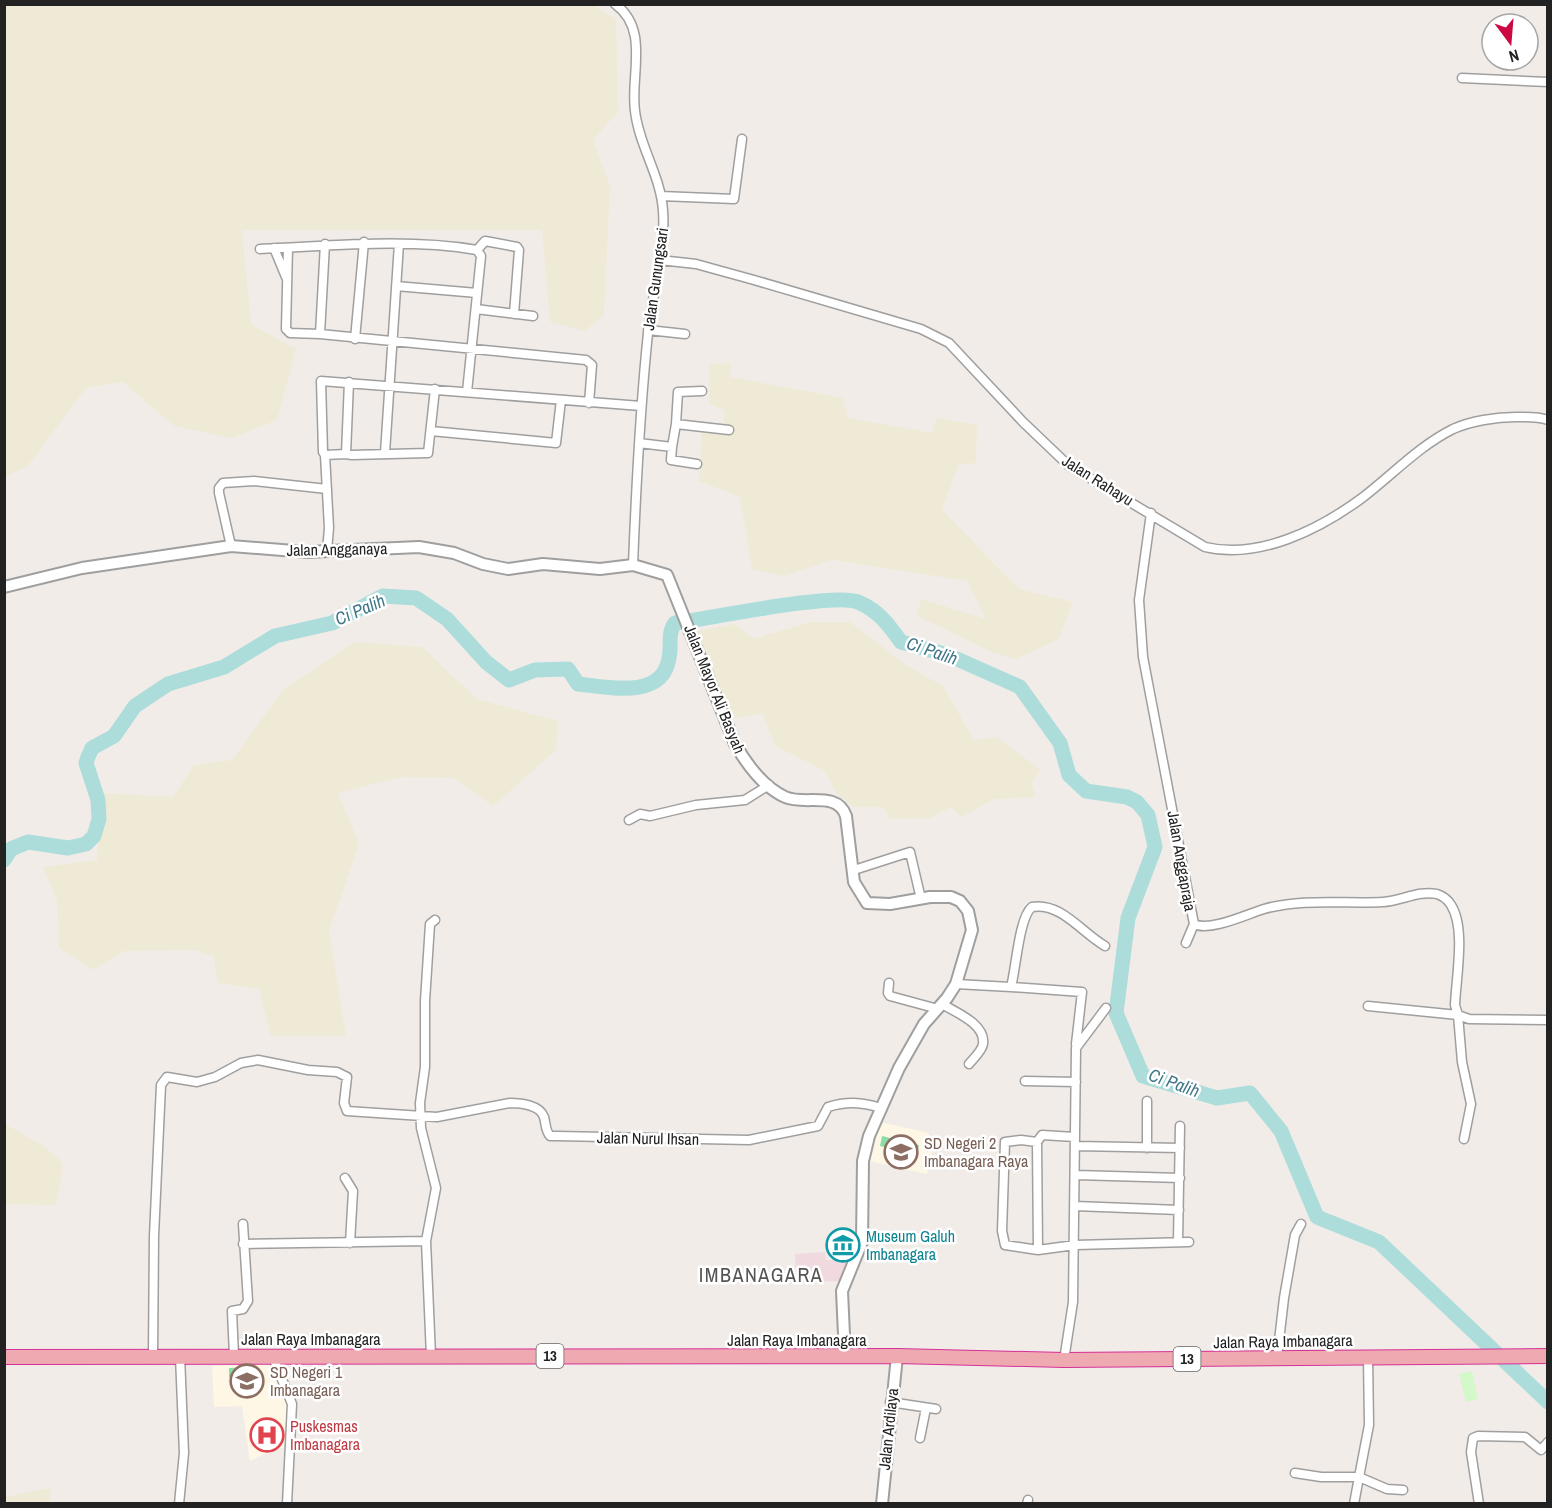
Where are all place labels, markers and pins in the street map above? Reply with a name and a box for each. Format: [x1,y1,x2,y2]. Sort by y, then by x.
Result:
place label: SD Negeri 2 Imbanagara Raya [924,1132,1029,1172]
school or university icon: SD Negeri 2 Imbanagara Raya [883,1134,919,1170]
place label: Museum Galuh Imbanagara [866,1225,955,1265]
museum icon: Museum Galuh Imbanagara [825,1227,861,1263]
place label: SD Negeri 1 Imbanagara [270,1361,343,1401]
school or university icon: SD Negeri 1 Imbanagara [229,1363,265,1399]
place label: Puskesmas Imbanagara [290,1415,361,1455]
hospital icon: Puskesmas Imbanagara [249,1417,285,1453]

